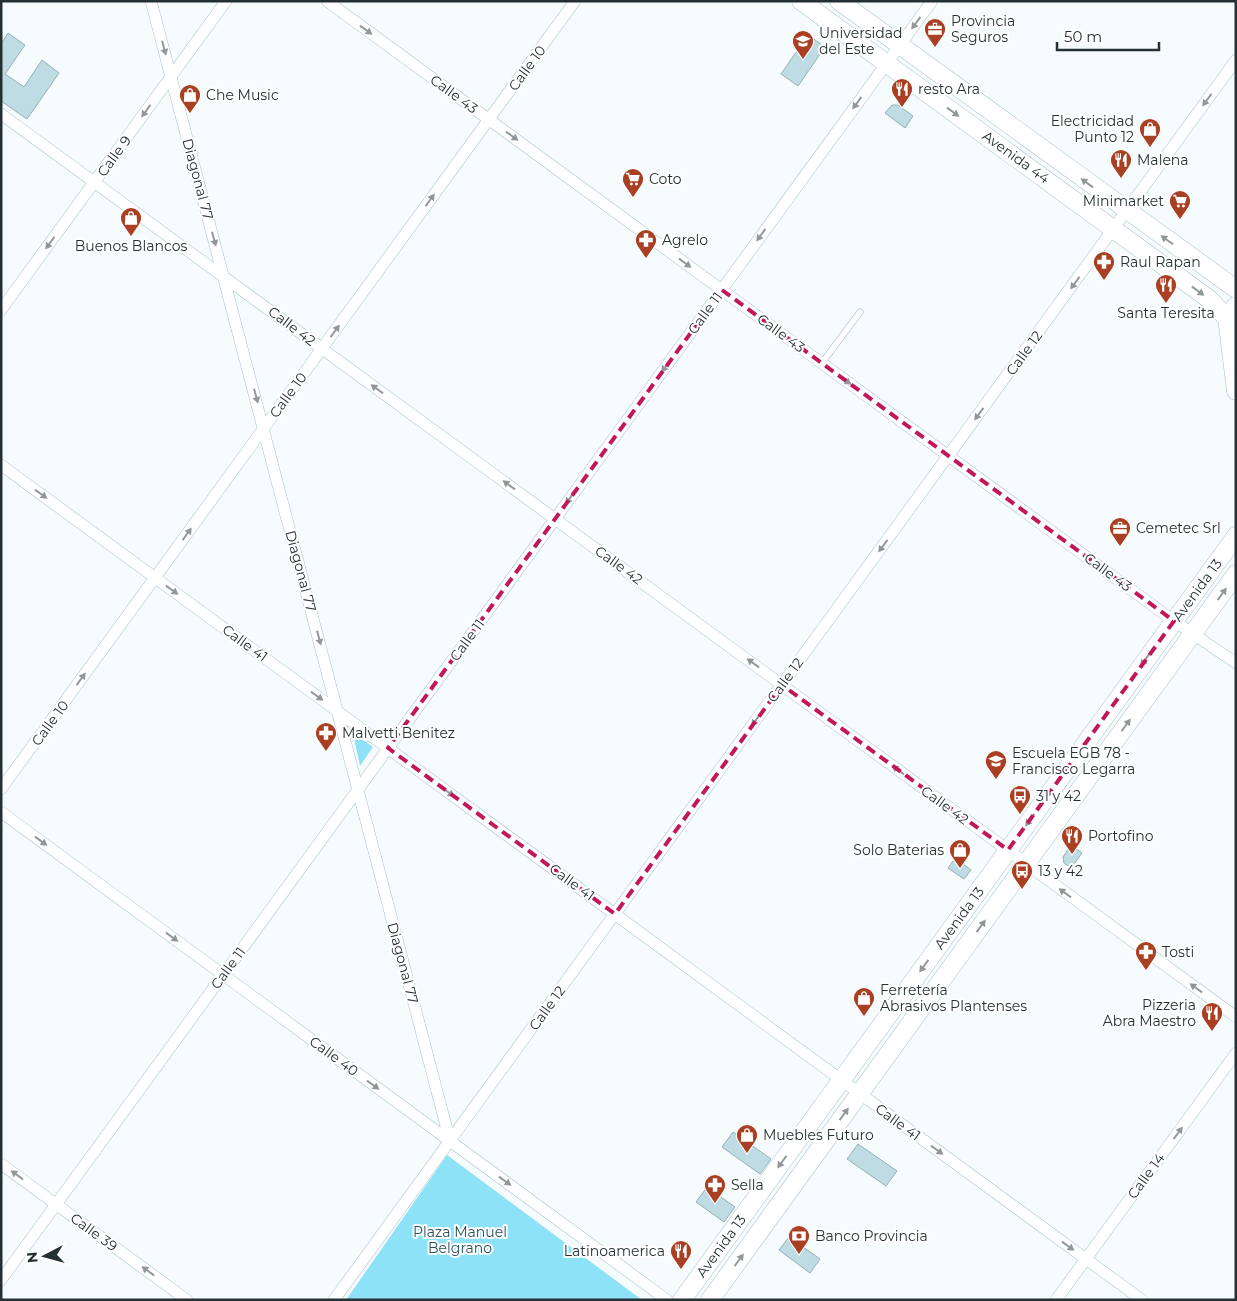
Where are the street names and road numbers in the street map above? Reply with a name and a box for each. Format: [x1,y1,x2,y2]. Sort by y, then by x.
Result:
street label: Calle 10 [504,42,550,94]
street label: Calle 43 [427,71,481,117]
street label: Avenida 44 [979,127,1054,188]
street label: Calle 9 [93,132,135,180]
street label: Diagonal 77 [178,136,218,222]
street label: Calle 11 [684,288,726,338]
street label: Calle 42 [265,302,319,350]
street label: Calle 43 [754,310,808,356]
street label: Calle 12 [1002,327,1046,379]
street label: Calle 10 [265,369,311,421]
street label: Diagonal 77 [281,528,321,614]
street label: Calle 42 [591,542,647,588]
street label: Calle 43 [1081,549,1135,595]
street label: Avenida 13 [1168,555,1226,625]
street label: Calle 11 [446,615,488,665]
street label: Calle 41 [219,621,271,665]
street label: Calle 12 [763,654,807,706]
street label: Calle 10 [27,697,73,749]
street label: Calle 42 [917,782,973,828]
street label: Calle 41 [546,860,598,904]
street label: Avenida 13 [930,883,988,953]
street label: Diagonal 77 [383,920,423,1006]
street label: Calle 11 [207,943,249,993]
street label: Calle 12 [525,982,569,1034]
street label: Calle 40 [306,1032,362,1080]
street label: Calle 41 [872,1100,924,1144]
street label: Calle 14 [1123,1149,1169,1202]
street label: Calle 39 [67,1209,121,1255]
street label: Avenida 13 [692,1211,750,1281]

